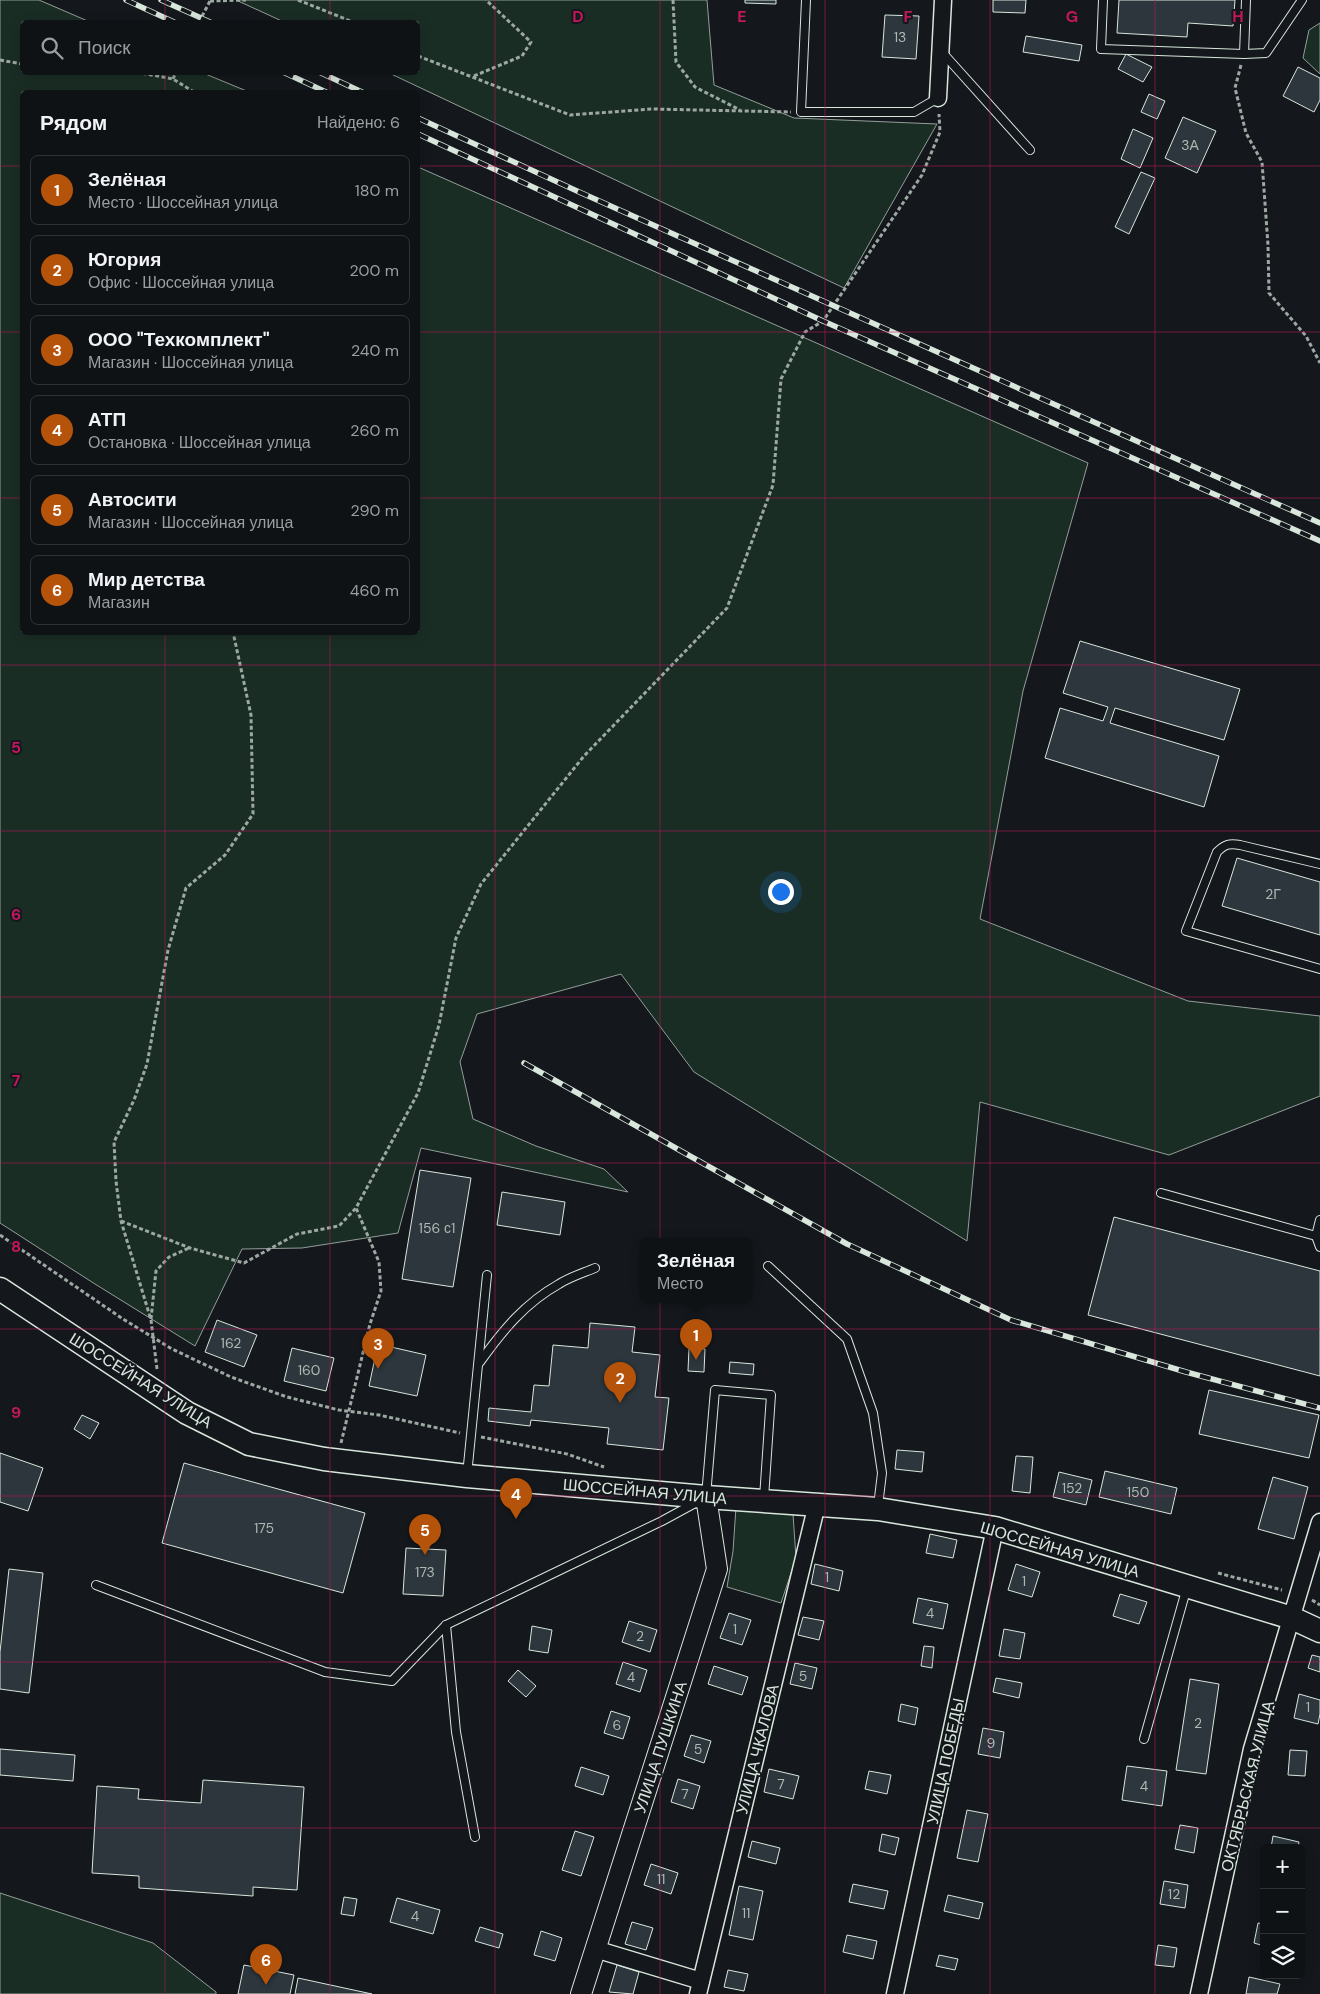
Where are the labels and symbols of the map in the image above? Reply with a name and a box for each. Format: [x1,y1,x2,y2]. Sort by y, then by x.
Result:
text: D [572,6,584,27]
text: E [737,6,747,27]
text: F [904,6,913,27]
text: G [1066,6,1078,27]
text: H [1232,6,1244,27]
house number: 13 [894,28,906,46]
house number: 3А [1181,136,1199,154]
text: 5 [11,737,21,758]
your location [768,879,794,905]
house number: 2Г [1265,885,1281,903]
text: 6 [11,904,21,925]
text: 7 [12,1070,21,1091]
house number: 156 с1 [419,1219,455,1237]
text: 8 [11,1236,21,1257]
pin: 1 [680,1319,712,1360]
street label: ШОССЕЙНАЯ УЛИЦА [65,1328,216,1433]
pin: 3 [362,1328,394,1369]
house number: 162 [221,1334,241,1352]
house number: 160 [298,1361,320,1379]
pin: 2 [604,1362,636,1403]
text: 9 [11,1402,21,1423]
street label: ШОССЕЙНАЯ УЛИЦА [562,1474,728,1509]
pin: 4 [500,1478,532,1519]
house number: 152 [1062,1479,1082,1497]
house number: 150 [1127,1483,1149,1501]
pin: 5 [409,1514,441,1555]
street label: ШОССЕЙНАЯ УЛИЦА [978,1517,1142,1582]
house number: 175 [254,1519,274,1537]
house number: 173 [415,1563,435,1581]
house number: 1 [825,1568,829,1586]
house number: 1 [1022,1572,1026,1590]
house number: 4 [926,1604,935,1622]
house number: 1 [733,1620,737,1638]
house number: 2 [636,1627,644,1645]
house number: 5 [799,1667,807,1685]
house number: 4 [627,1668,636,1686]
street label: УЛИЦА ПУШКИНА [629,1678,692,1816]
street label: УЛИЦА ЧКАЛОВА [731,1682,784,1816]
street label: УЛИЦА ПОБЕДЫ [922,1696,969,1826]
street label: ОКТЯБРЬСКАЯ УЛИЦА [1216,1698,1279,1874]
house number: 1 [1306,1698,1310,1716]
house number: 2 [1194,1714,1202,1732]
house number: 6 [613,1716,621,1734]
house number: 9 [987,1734,996,1752]
house number: 5 [694,1740,702,1758]
house number: 7 [777,1775,785,1793]
house number: 4 [1140,1777,1149,1795]
house number: 7 [681,1785,689,1803]
house number: 11 [657,1870,665,1888]
house number: 12 [1168,1885,1180,1903]
house number: 11 [742,1904,750,1922]
house number: 4 [411,1907,420,1925]
pin: 6 [250,1944,282,1985]

